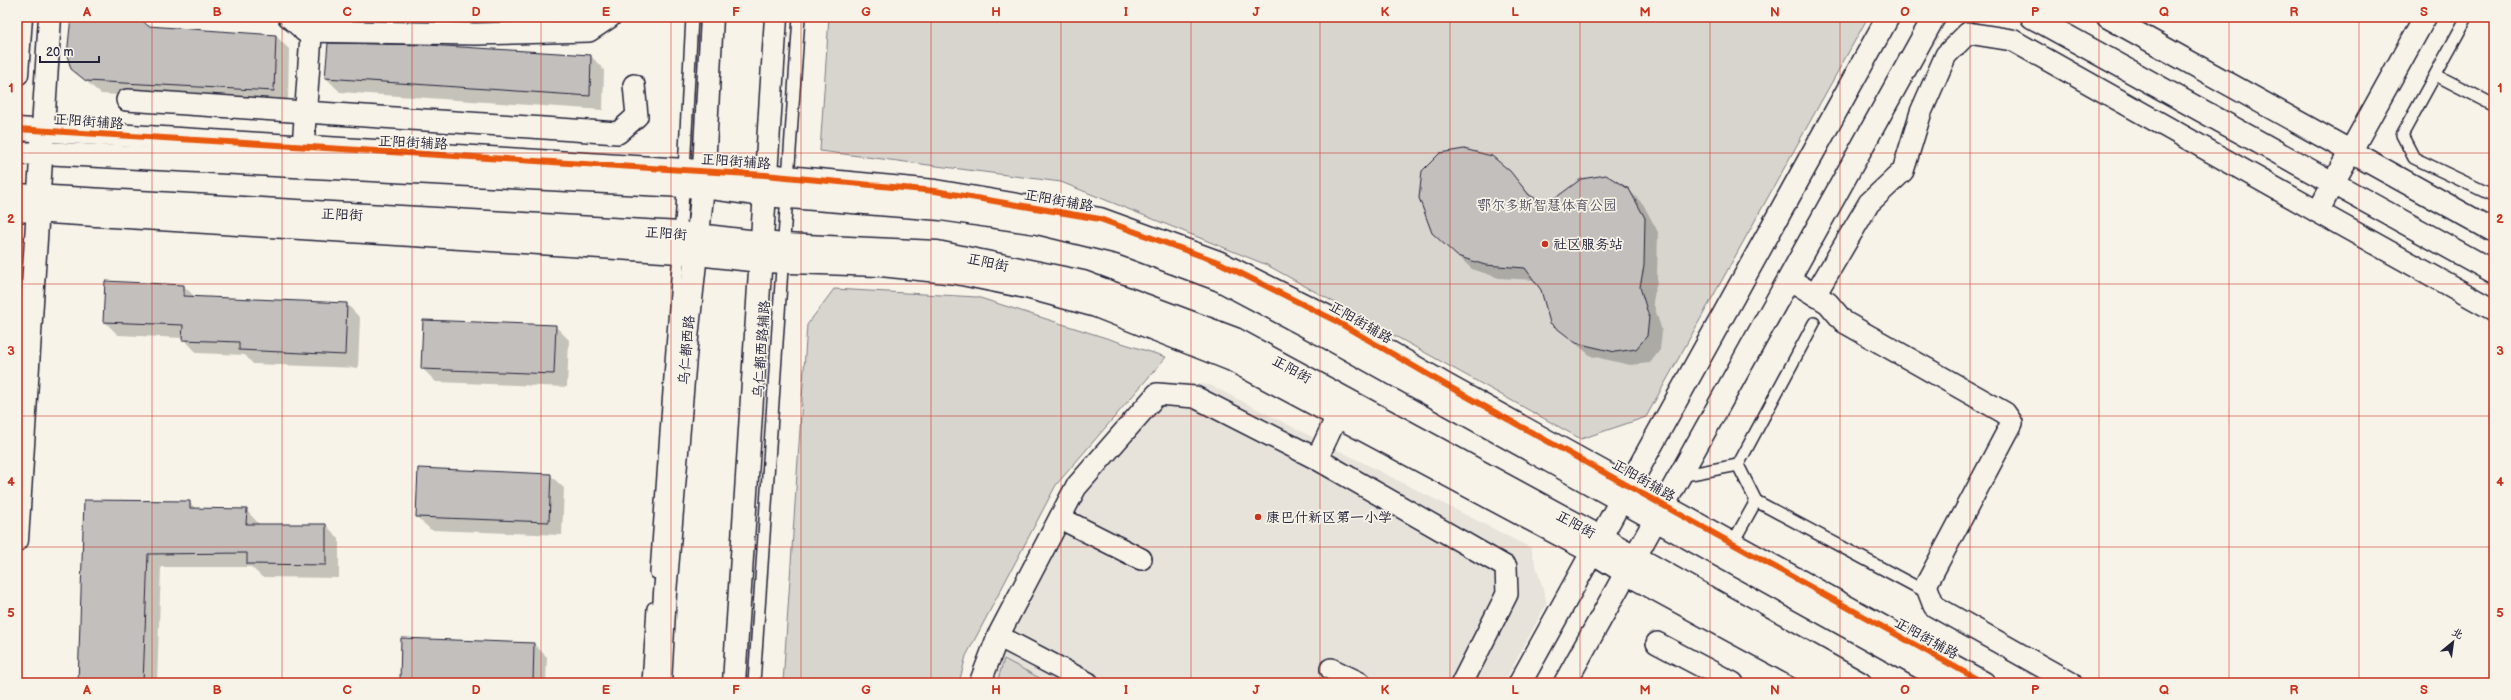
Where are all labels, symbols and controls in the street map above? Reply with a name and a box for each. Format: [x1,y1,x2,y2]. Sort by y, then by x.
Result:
text: A [82,4,91,20]
text: B [212,4,222,20]
text: C [342,4,352,20]
text: D [471,4,481,20]
text: E [602,4,611,20]
text: F [732,4,740,20]
text: G [861,4,871,20]
text: H [991,4,1001,20]
text: I [1124,4,1128,20]
text: J [1252,4,1260,20]
text: K [1381,4,1390,20]
text: L [1511,4,1519,20]
text: M [1639,4,1651,20]
text: N [1770,4,1780,20]
text: O [1900,4,1910,20]
text: P [2031,4,2040,20]
text: Q [2159,4,2169,20]
text: R [2290,4,2299,20]
text: S [2420,4,2428,20]
scale bar [40,38,99,64]
text: 20 m [46,45,73,60]
text: 1 [8,80,14,96]
text: 1 [2497,80,2503,96]
street label: 正阳街辅路 [53,111,124,132]
street label: 正阳街辅路 [378,132,448,153]
street label: 正阳街辅路 [700,151,771,172]
street label: 正阳街辅路 [1023,186,1095,215]
park label: 鄂尔多斯智慧体育公园 [1477,197,1617,214]
street label: 正阳街 [321,205,363,224]
text: 2 [7,211,15,227]
text: 2 [2496,211,2504,227]
street label: 正阳街 [644,224,688,243]
place label: 社区服务站 [1553,236,1623,253]
marker: 社区服务站 [1540,239,1550,249]
street label: 正阳街 [966,250,1010,275]
street label: 正阳街辅路 [1326,298,1395,347]
street label: 乌仁都西路辅路 [750,300,773,399]
street label: 乌仁都西路 [675,314,698,386]
text: 3 [7,343,15,359]
text: 3 [2496,343,2504,359]
street label: 正阳街 [1269,352,1314,387]
street label: 正阳街辅路 [1609,456,1678,505]
text: 4 [7,474,15,490]
text: 4 [2496,474,2504,490]
street label: 正阳街 [1553,507,1598,542]
place label: 康巴什新区第一小学 [1266,509,1392,526]
marker: 康巴什新区第一小学 [1253,512,1263,522]
text: 5 [7,605,15,621]
text: 5 [2496,605,2504,621]
street label: 正阳街辅路 [1892,614,1961,663]
north arrow [2433,622,2473,662]
text: 北 [2450,625,2466,642]
text: A [82,682,91,698]
text: B [212,682,222,698]
text: C [342,682,352,698]
text: D [471,682,481,698]
text: E [602,682,611,698]
text: F [732,682,740,698]
text: G [861,682,871,698]
text: H [991,682,1001,698]
text: I [1124,682,1128,698]
text: J [1252,682,1260,698]
text: K [1381,682,1390,698]
text: L [1511,682,1519,698]
text: M [1639,682,1651,698]
text: N [1770,682,1780,698]
text: O [1900,682,1910,698]
text: P [2031,682,2040,698]
text: Q [2159,682,2169,698]
text: R [2290,682,2299,698]
text: S [2420,682,2428,698]

